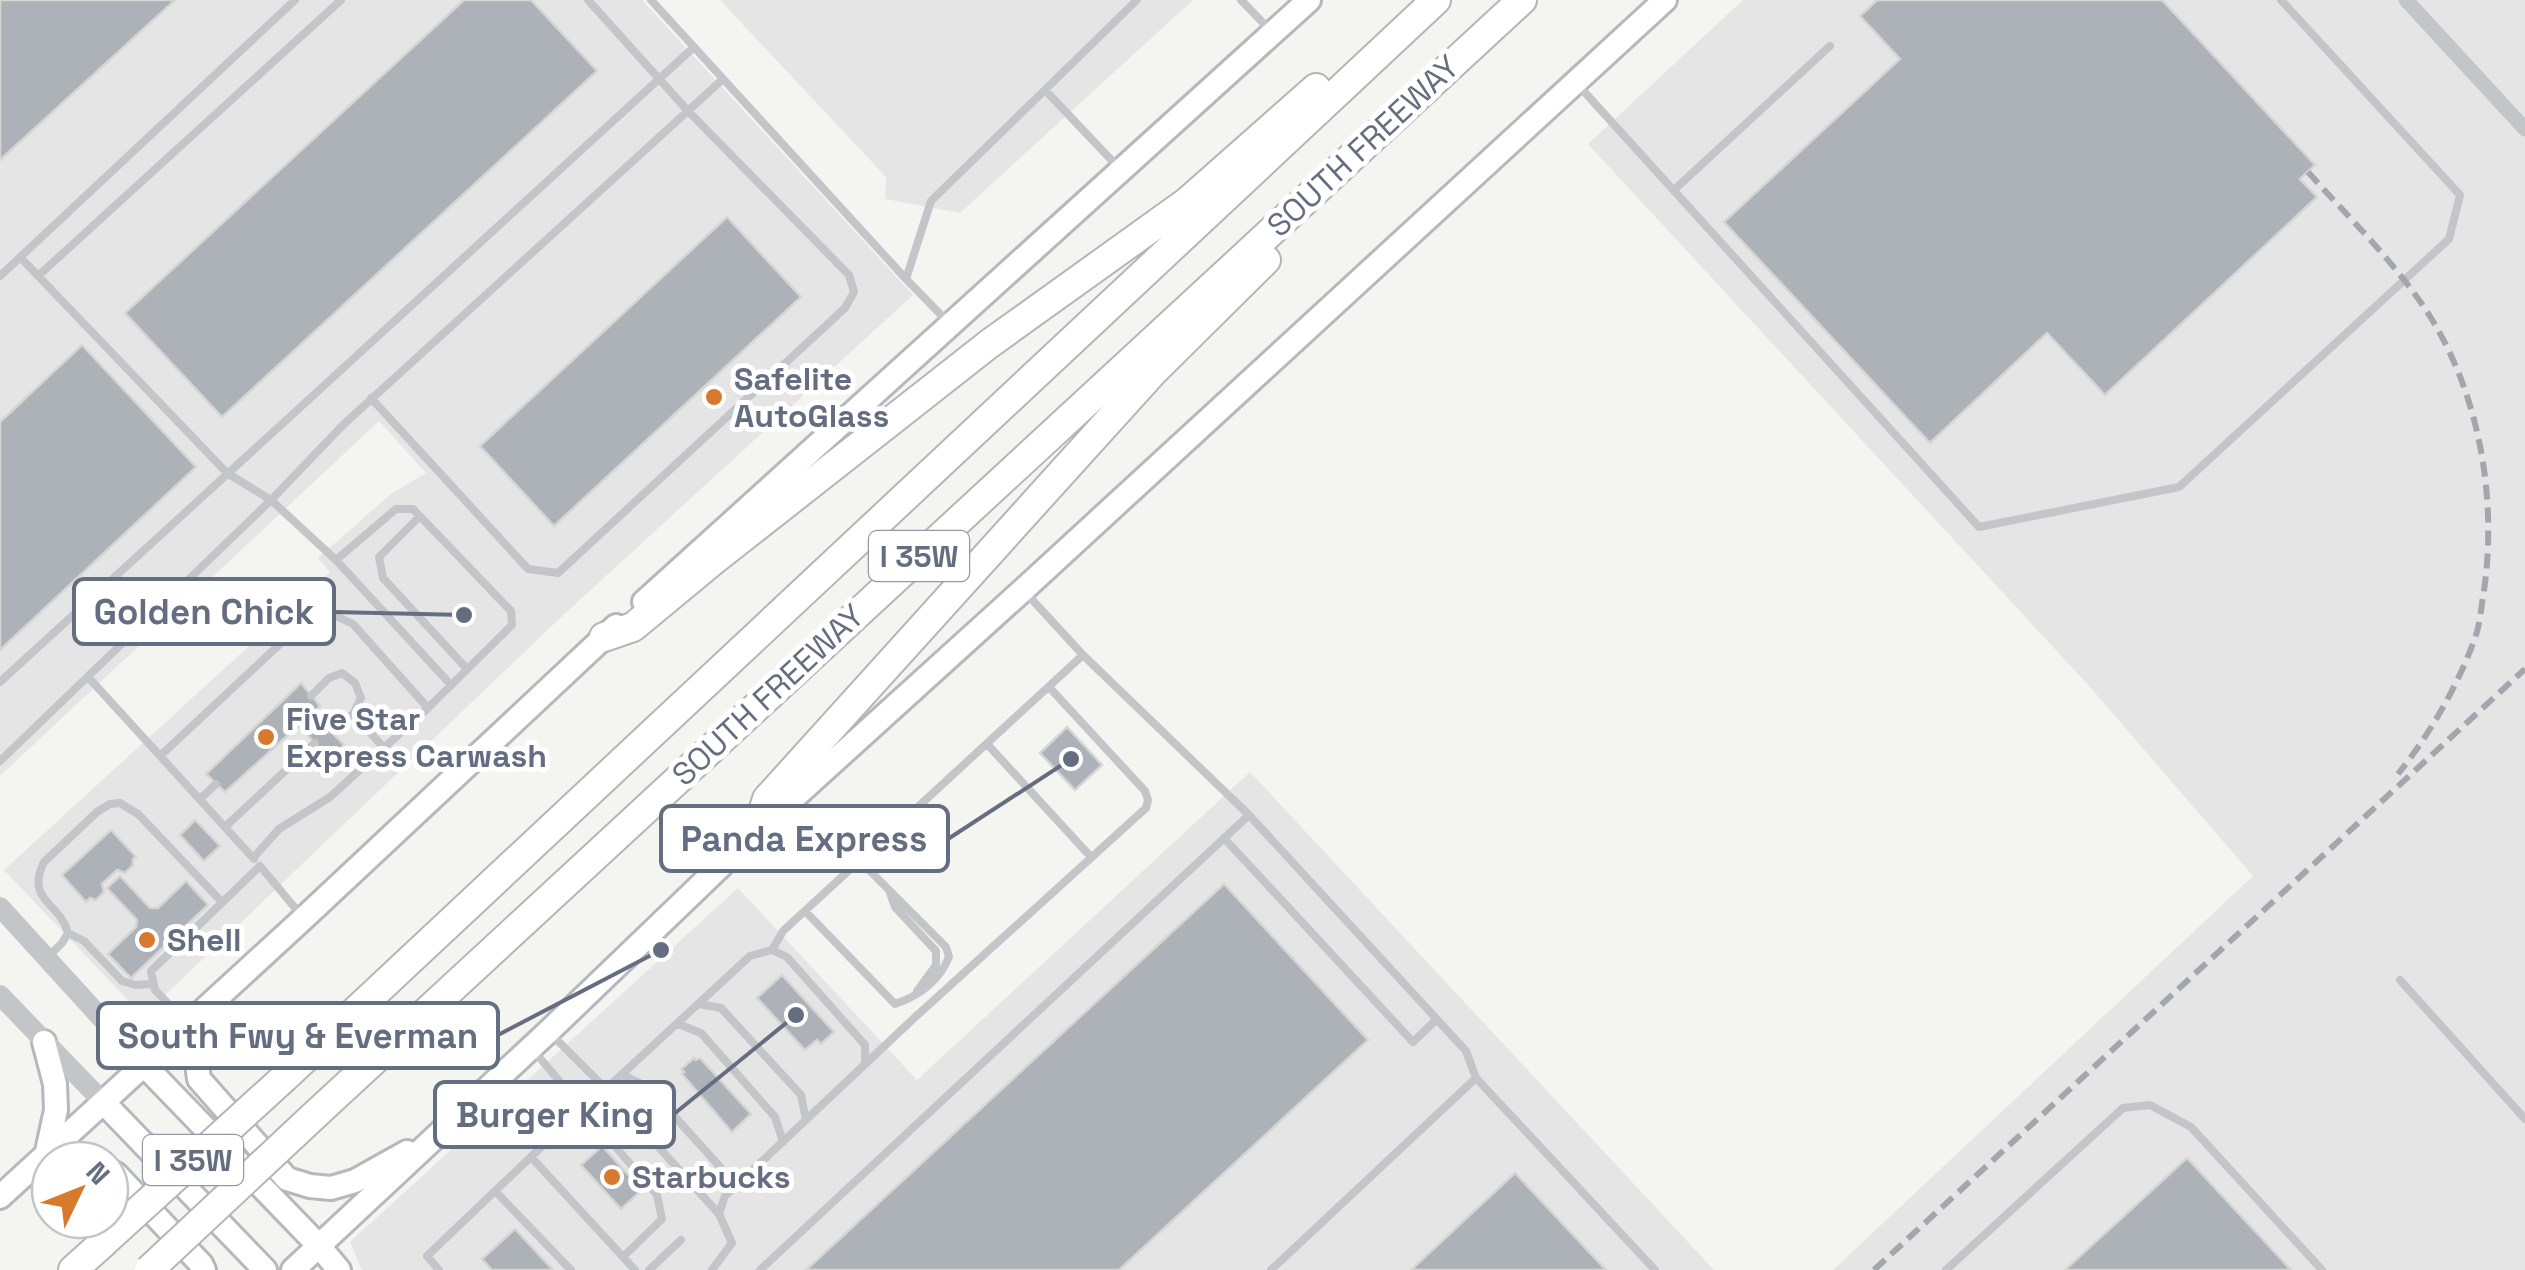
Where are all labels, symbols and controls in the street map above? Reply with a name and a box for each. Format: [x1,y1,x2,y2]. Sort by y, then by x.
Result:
street label: SOUTH FREEWAY [1259,46,1468,245]
place label: Safelite AutoGlass [734,359,889,436]
marker: Safelite AutoGlass [703,386,725,408]
road number: I 35W [869,531,969,581]
callout: Golden Chick [74,579,334,644]
text: Golden Chick [94,590,315,634]
street label: SOUTH FREEWAY [664,595,873,794]
place label: Five Star Express Carwash [286,699,547,776]
marker: Five Star Express Carwash [255,726,277,748]
callout: Panda Express [661,806,948,871]
text: Panda Express [681,817,927,861]
place label: Shell [167,920,242,960]
marker: Shell [136,929,158,951]
callout: South Fwy & Everman [98,1003,498,1068]
text: South Fwy & Everman [118,1014,478,1058]
callout: Burger King [435,1082,674,1147]
text: Burger King [456,1093,654,1137]
road number: I 35W [143,1135,243,1185]
north arrow [30,1140,130,1240]
text: N [79,1154,118,1192]
place label: Starbucks [632,1157,790,1197]
marker: Starbucks [601,1166,623,1188]

